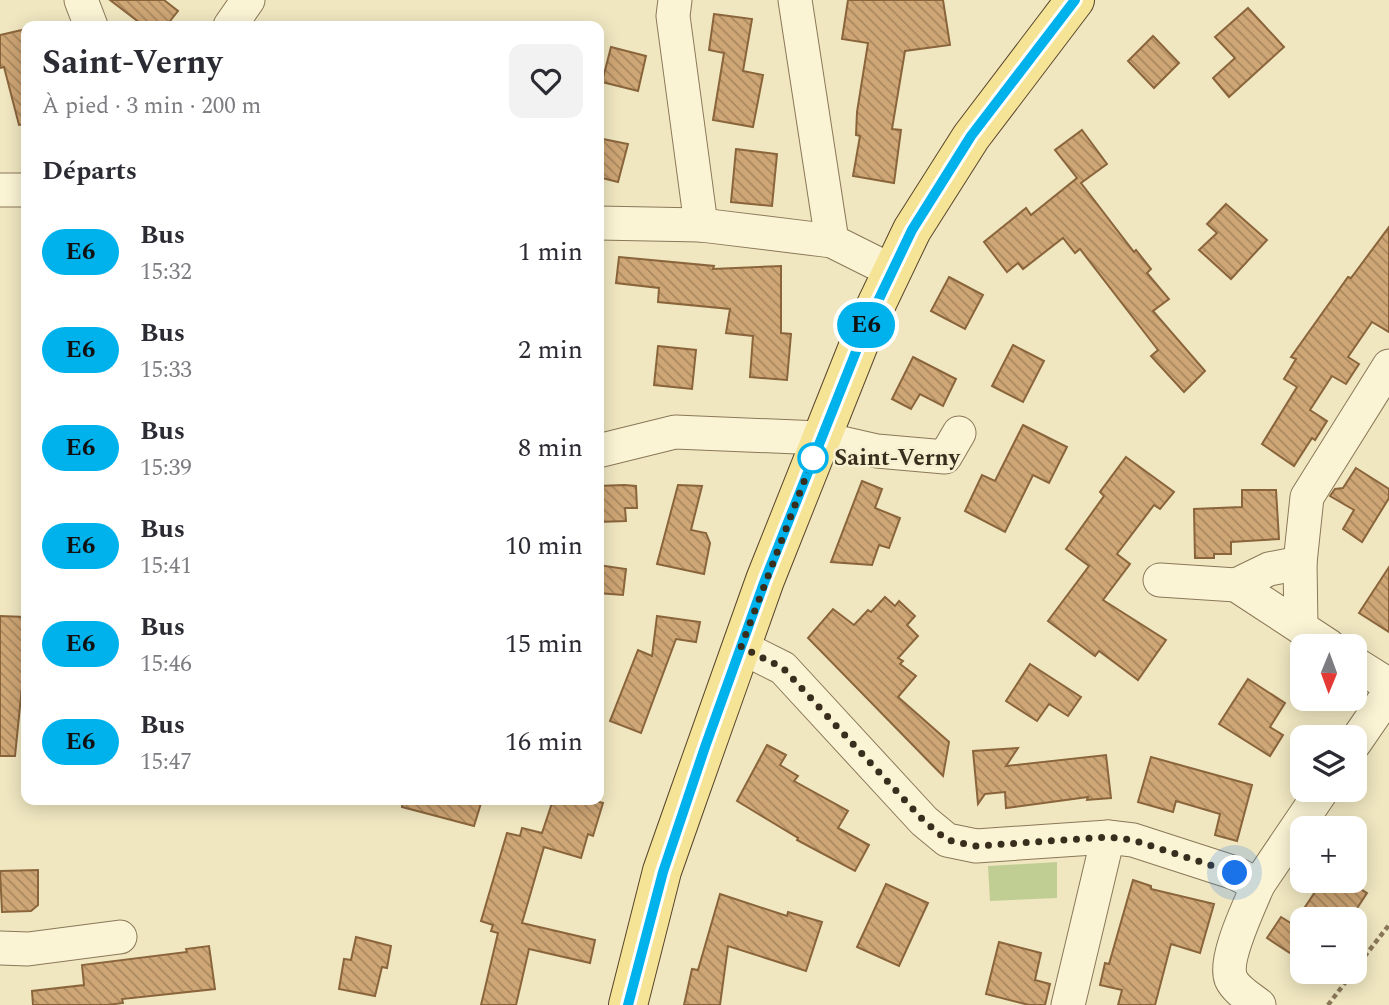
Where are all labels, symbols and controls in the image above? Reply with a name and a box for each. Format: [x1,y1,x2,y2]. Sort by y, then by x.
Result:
text: Saint-Verny [42,38,222,88]
button: heart [509,44,583,118]
text: À pied · 3 min · 200 m [42,89,261,124]
text: Départs [42,151,137,191]
text: Bus [140,215,185,255]
text: 1 min [518,232,583,272]
text: E6 [66,234,95,270]
text: 15:32 [140,255,192,290]
line badge: E6 [834,302,898,348]
text: E6 [851,307,881,343]
text: Bus [140,313,185,353]
text: 2 min [518,330,583,370]
text: E6 [66,332,95,368]
text: 15:33 [140,353,192,388]
text: Bus [140,411,185,451]
text: 8 min [518,428,583,468]
text: E6 [66,430,95,466]
place label: Saint-Verny [834,441,961,476]
marker: Saint-Verny [798,443,828,473]
text: 15:39 [140,451,192,486]
text: Bus [140,509,185,549]
text: 10 min [505,526,583,566]
text: E6 [66,528,95,564]
text: 15:41 [140,549,192,584]
text: Bus [140,607,185,647]
text: 15 min [505,624,583,664]
text: E6 [66,626,95,662]
north arrow [1290,634,1367,710]
map controls [1290,634,1367,984]
text: 15:46 [140,647,192,682]
text: Bus [140,705,185,745]
text: 16 min [505,722,583,762]
text: E6 [66,724,95,760]
button: layers [1290,725,1367,802]
text: 15:47 [140,745,192,780]
button: + [1290,816,1367,893]
your location [1217,855,1252,890]
button: − [1290,907,1367,984]

